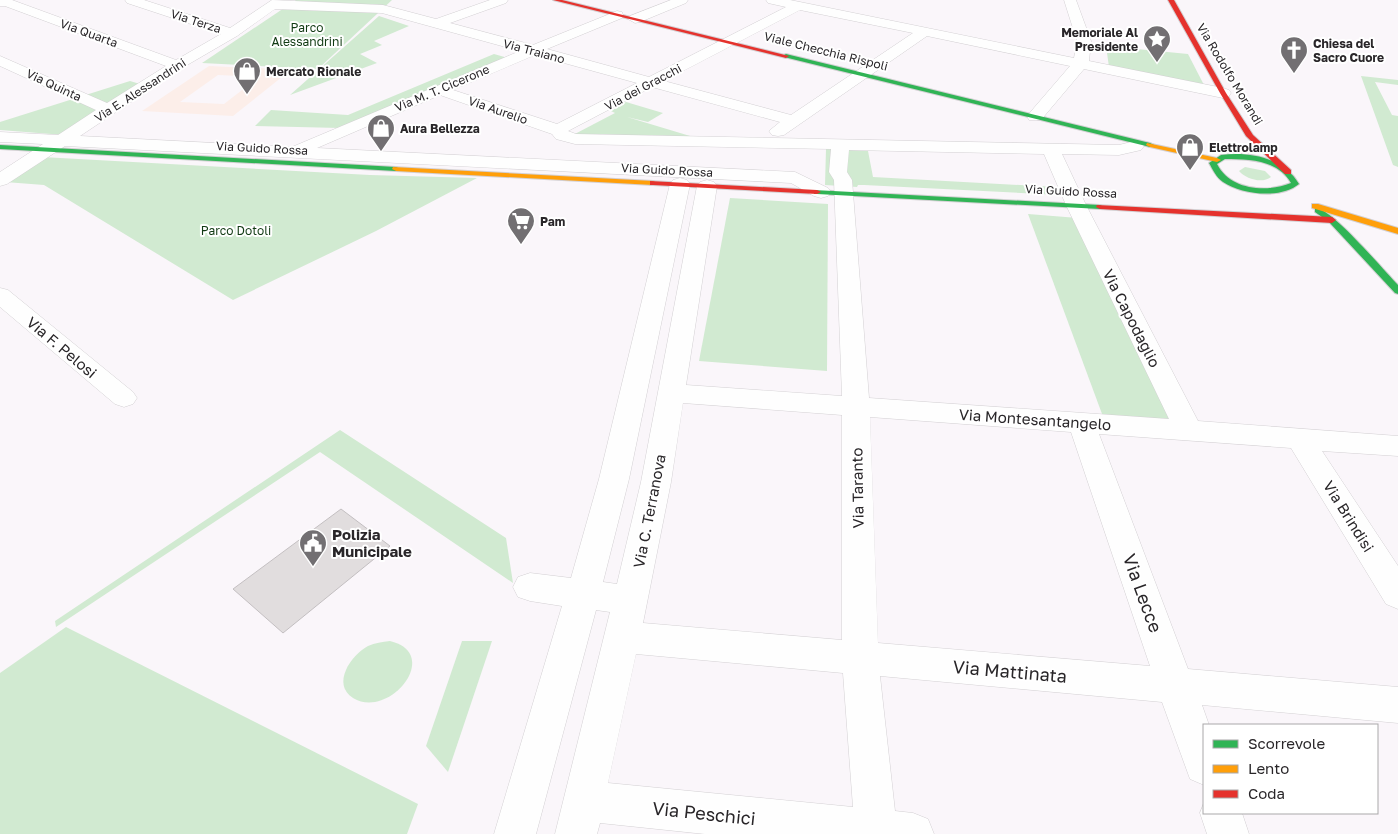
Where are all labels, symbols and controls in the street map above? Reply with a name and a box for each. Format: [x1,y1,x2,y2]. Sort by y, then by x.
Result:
street label: Via Terza [169,6,223,36]
street label: Via Quarta [58,16,120,50]
park label: Parco Alessandrini [271,20,343,49]
street label: Via Rodolfo Morandi [1194,21,1266,127]
place icon: Memoriale Al Presidente [1142,24,1172,63]
place label: Memoriale Al Presidente [1061,25,1138,54]
street label: Viale Checchia Rispoli [763,28,889,74]
church icon: Chiesa del Sacro Cuore [1279,35,1309,74]
street label: Via Traiano [501,36,567,66]
place label: Chiesa del Sacro Cuore [1313,36,1384,65]
street label: Via E. Alessandrini [91,55,189,125]
shop icon: Mercato Rionale [232,56,262,95]
street label: Via dei Gracchi [602,60,684,114]
street label: Via M. T. Cicerone [392,61,492,115]
place label: Mercato Rionale [266,64,361,79]
street label: Via Quinta [24,66,84,104]
street label: Via Aurelio [466,93,530,127]
shop icon: Aura Bellezza [366,113,396,152]
place label: Aura Bellezza [400,121,480,136]
shop icon: Elettrolamp [1175,132,1205,171]
street label: Via Guido Rossa [216,138,308,158]
place label: Elettrolamp [1209,140,1278,155]
street label: Via Guido Rossa [621,160,713,180]
street label: Via Guido Rossa [1025,181,1117,201]
supermarket icon: Pam [506,206,536,245]
place label: Pam [540,214,565,229]
park label: Parco Dotoli [201,223,271,238]
street label: Via Capodaglio [1099,266,1165,370]
street label: Via F. Pelosi [23,313,101,381]
street label: Via Montesantangelo [958,405,1112,433]
street label: Via Taranto [847,447,867,529]
street label: Via C. Terranova [629,453,669,569]
street label: Via Brindisi [1320,477,1378,555]
place label: Polizia Municipale [332,525,412,560]
public building icon: Polizia Municipale [298,528,328,567]
street label: Via Lecce [1119,551,1167,635]
street label: Via Mattinata [952,655,1068,687]
legend [1203,724,1378,814]
text: Scorrevole [1248,734,1325,752]
text: Lento [1248,759,1289,777]
text: Coda [1248,784,1285,802]
street label: Via Peschici [651,797,757,829]

